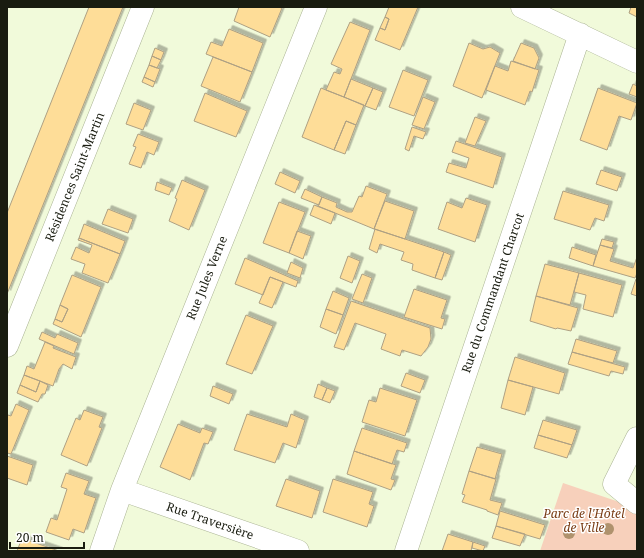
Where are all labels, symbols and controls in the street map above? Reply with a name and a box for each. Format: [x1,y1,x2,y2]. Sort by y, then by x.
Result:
street label: Résidences Saint-Martin [41,109,108,244]
street label: Rue du Commandant Charcot [457,211,528,375]
street label: Rue Jules Verne [182,233,231,322]
street label: Rue Traversière [164,498,256,543]
park label: Parc de l'Hôtel de Ville [542,505,625,536]
scale bar [10,524,84,550]
text: 20 m [16,529,44,546]

